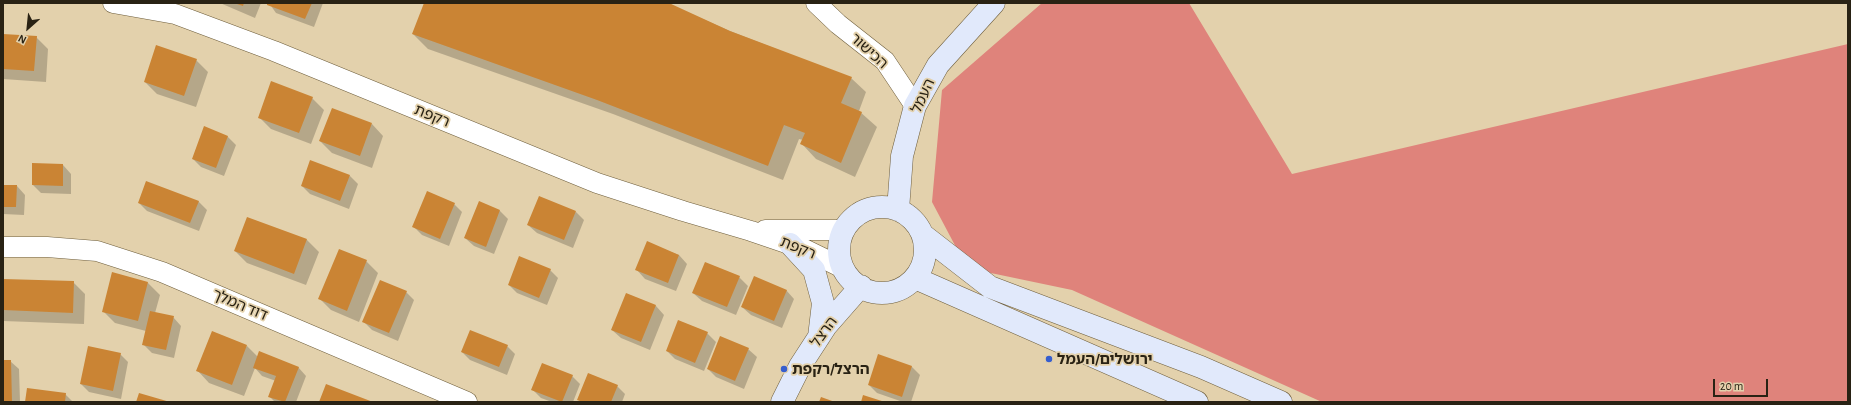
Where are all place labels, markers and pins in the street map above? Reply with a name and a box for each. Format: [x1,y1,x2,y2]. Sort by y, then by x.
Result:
place label: ירושלים/העמל [1057,350,1153,368]
marker: ירושלים/העמל [1044,354,1054,364]
place label: הרצל/רקפת [792,360,870,378]
marker: הרצל/רקפת [779,364,789,374]

